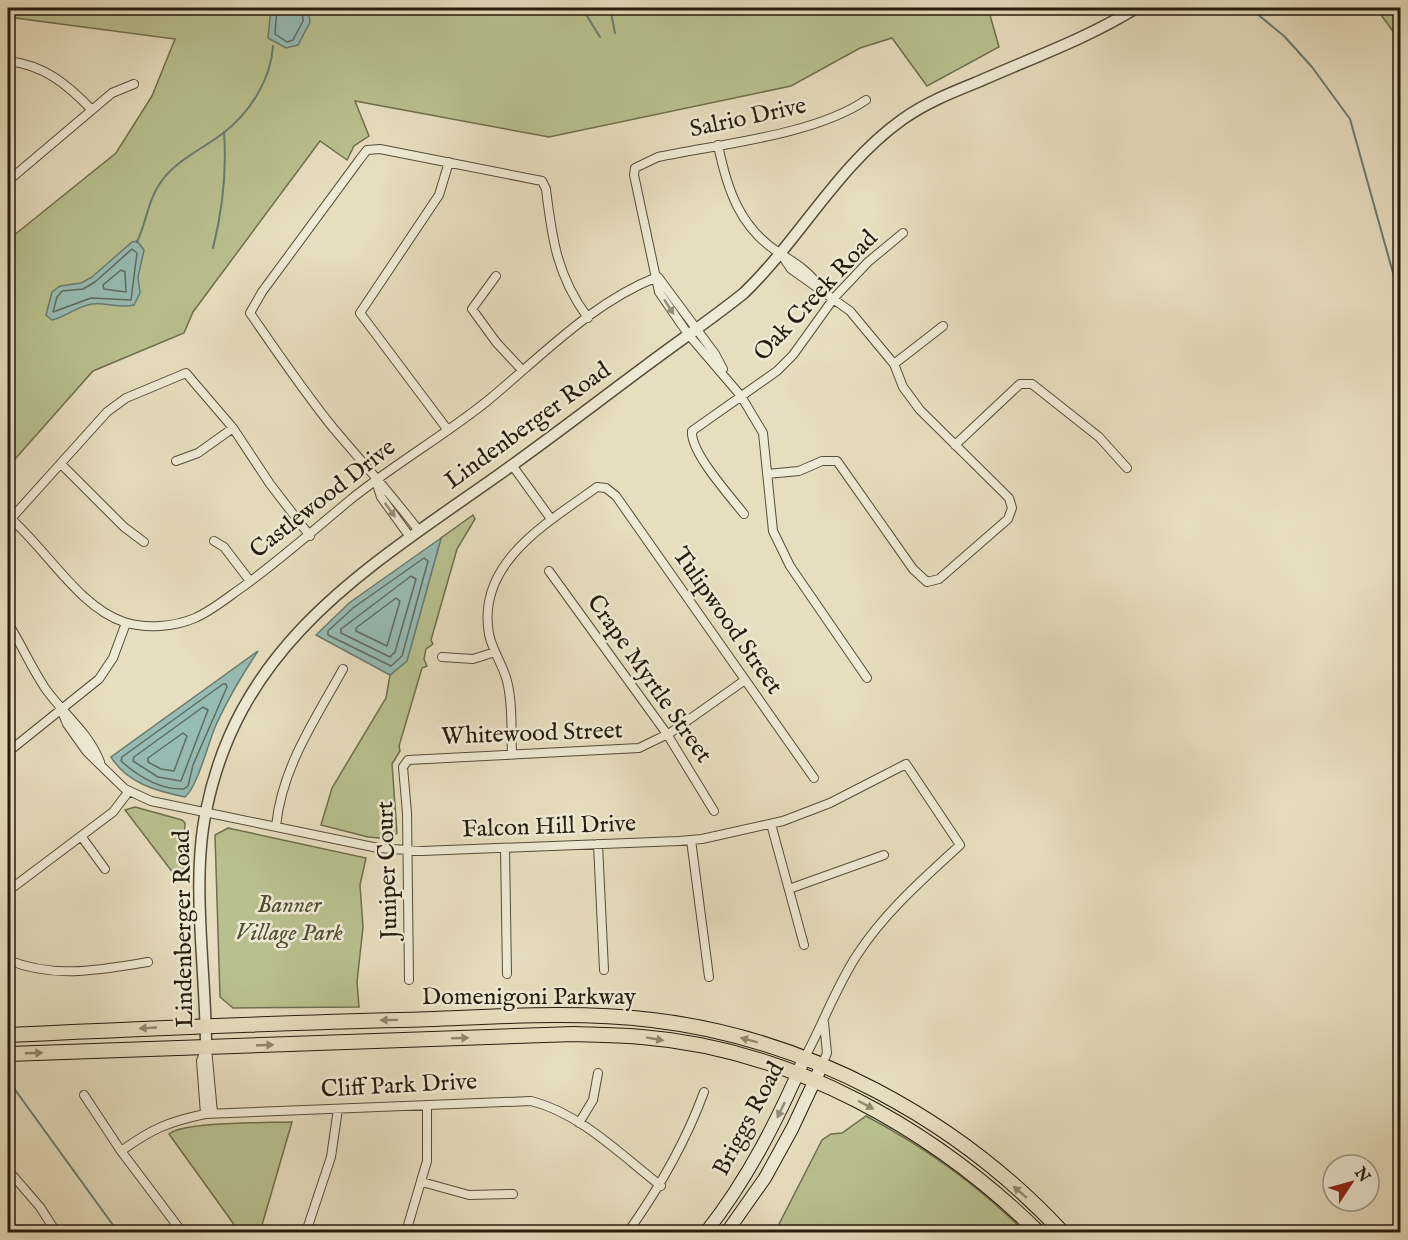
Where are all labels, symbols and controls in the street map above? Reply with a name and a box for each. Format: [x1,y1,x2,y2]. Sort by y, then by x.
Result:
street label: Salrio Drive [687,91,809,145]
street label: Oak Creek Road [747,224,885,368]
one-way arrow [663,299,674,315]
street label: Lindenberger Road [439,355,617,497]
street label: Castlewood Drive [244,432,402,566]
one-way arrow [384,503,396,518]
street label: Tulipwood Street [665,541,789,701]
street label: Crape Myrtle Street [579,589,719,769]
street label: Whitewood Street [441,715,623,753]
street label: Juniper Court [370,800,406,943]
street label: Falcon Hill Drive [461,808,637,846]
street label: Lindenberger Road [167,830,201,1028]
park label: Banner Village Park [235,890,343,949]
street label: Domenigoni Parkway [422,982,636,1013]
one-way arrow [379,1015,398,1025]
one-way arrow [138,1024,157,1033]
one-way arrow [450,1033,469,1043]
one-way arrow [645,1034,664,1043]
one-way arrow [740,1035,758,1044]
one-way arrow [255,1040,274,1049]
one-way arrow [24,1048,43,1057]
street label: Briggs Road [706,1056,792,1181]
street label: Cliff Park Drive [320,1066,478,1106]
one-way arrow [858,1100,875,1110]
one-way arrow [776,1102,785,1119]
north arrow [1321,1153,1381,1213]
text: N [1349,1163,1374,1187]
one-way arrow [1013,1186,1028,1199]

